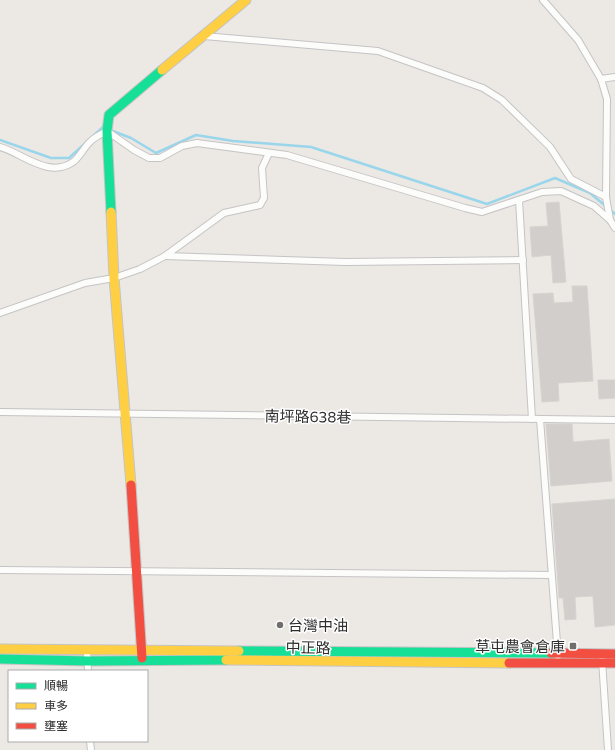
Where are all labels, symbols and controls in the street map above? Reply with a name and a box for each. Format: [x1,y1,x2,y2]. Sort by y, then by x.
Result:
street label: 南坪路638巷 [264,406,352,426]
place label: 台灣中油 [288,616,348,634]
marker: 台灣中油 [275,620,285,630]
place label: 草屯農會倉庫 [475,637,565,655]
street label: 中正路 [285,638,331,656]
marker: 草屯農會倉庫 [568,641,578,651]
legend [8,670,148,742]
text: 順暢 [44,678,68,692]
text: 車多 [44,698,68,712]
text: 壅塞 [44,718,68,732]

